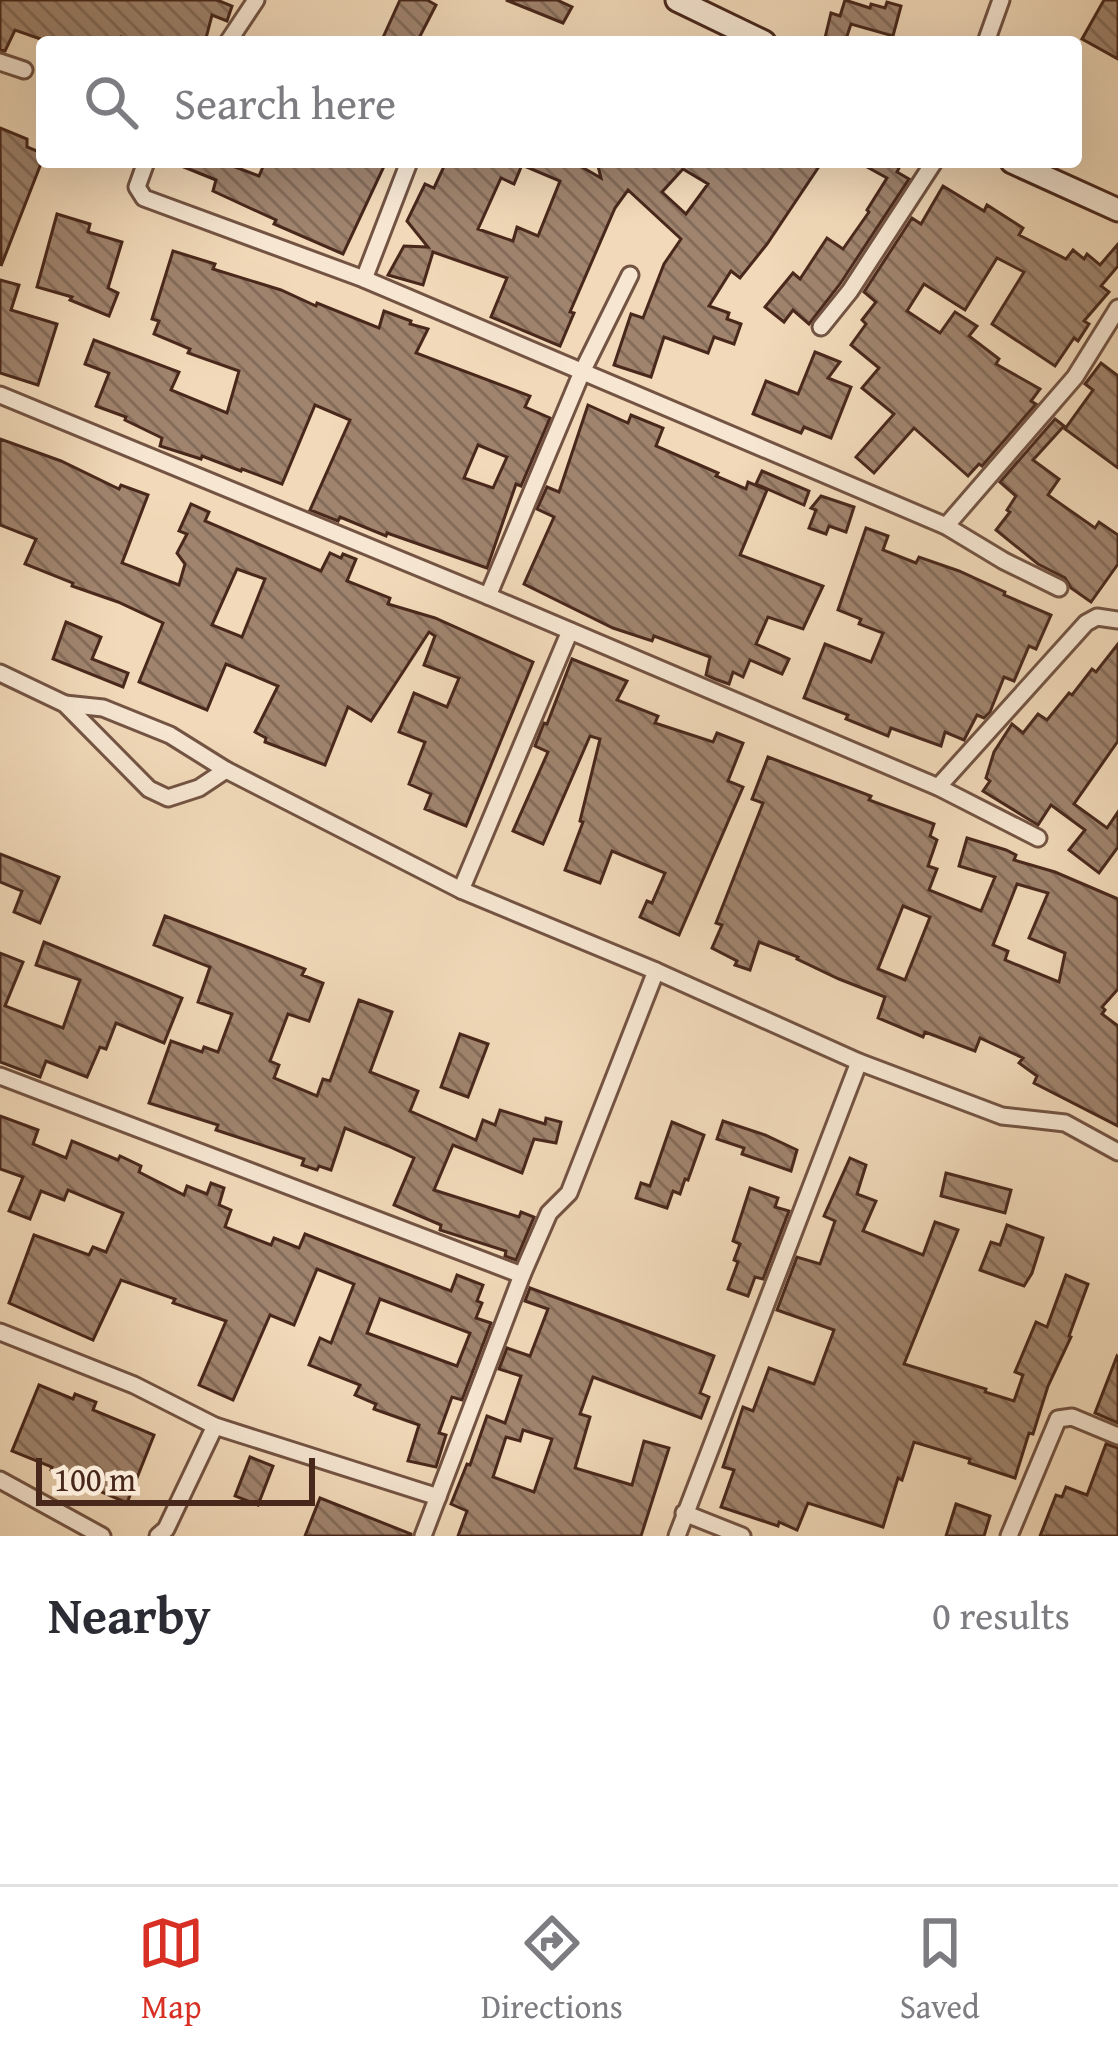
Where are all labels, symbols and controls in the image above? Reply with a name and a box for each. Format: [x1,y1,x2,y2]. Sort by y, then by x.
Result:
search box [36,36,1082,168]
icon: search [78,69,144,135]
text: Search here [174,70,396,135]
scale bar [36,1452,315,1505]
text: 100 m [54,1455,136,1503]
text: Nearby [48,1577,211,1652]
text: 0 results [932,1586,1070,1643]
tab: Map [138,1910,204,2030]
tab: Directions [481,1910,623,2030]
tab: Saved [900,1910,980,2030]

